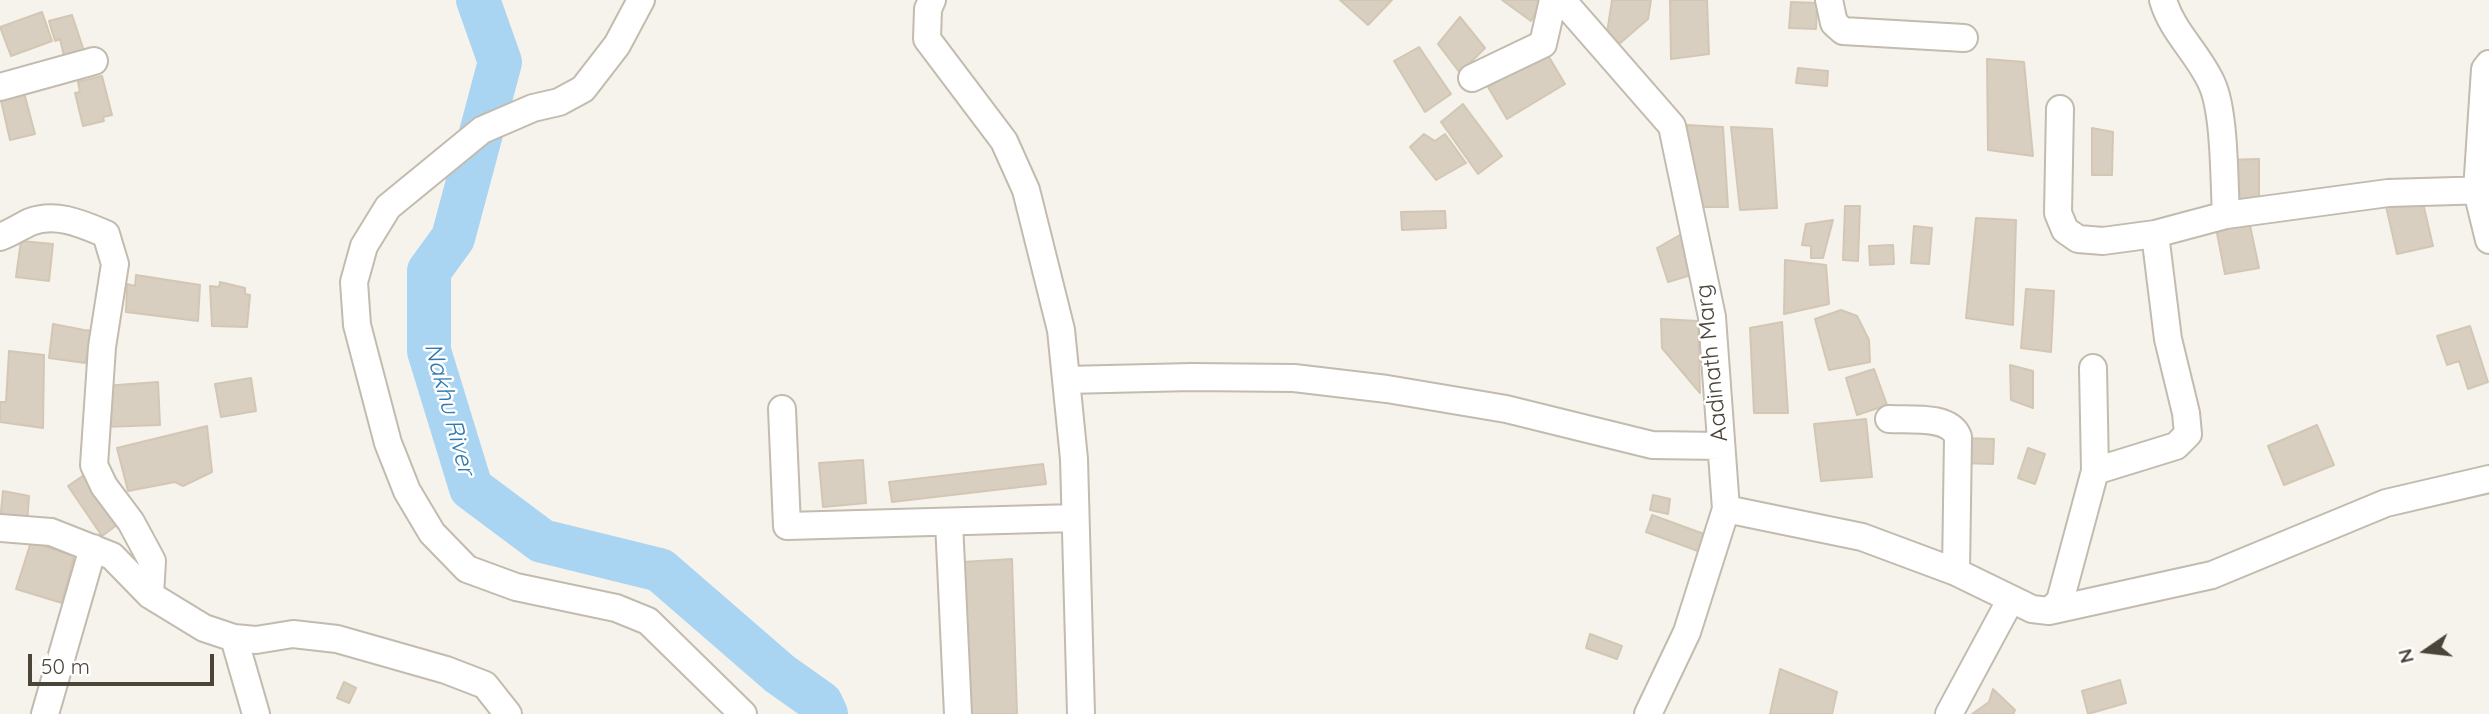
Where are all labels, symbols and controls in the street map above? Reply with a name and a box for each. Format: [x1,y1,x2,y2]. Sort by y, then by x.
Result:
street label: Aadinath Marg [1690,283,1734,443]
water label: Nakhu River [418,340,480,478]
north arrow [2391,616,2461,686]
scale bar [32,640,217,684]
text: N [2392,646,2419,666]
text: 50 m [41,653,90,679]

